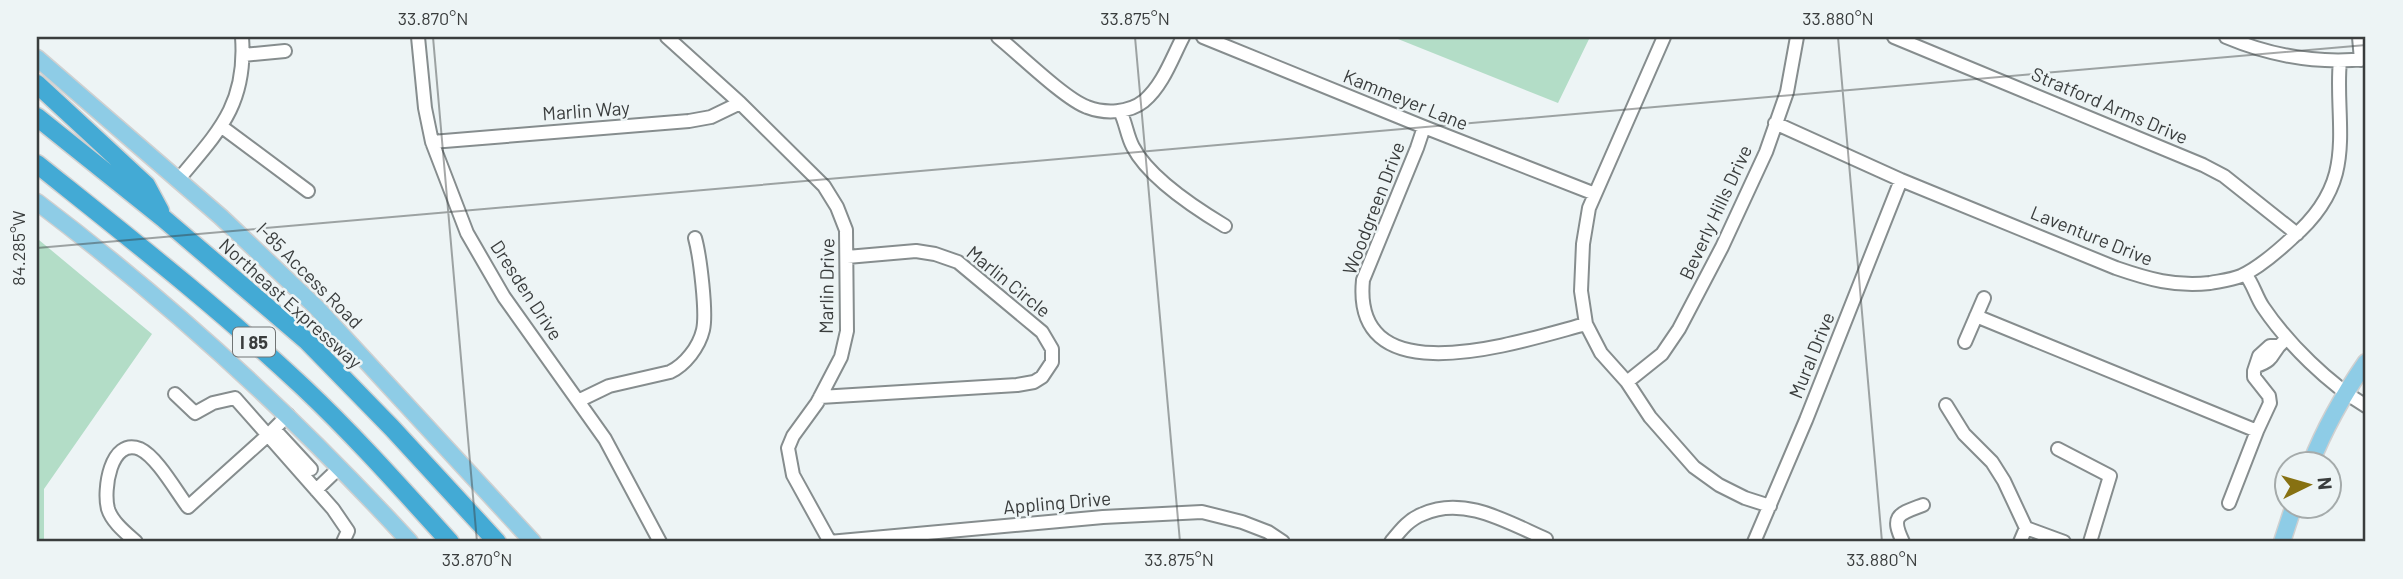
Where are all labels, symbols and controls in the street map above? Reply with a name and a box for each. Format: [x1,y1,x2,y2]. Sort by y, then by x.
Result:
text: 33.870°N [398,7,468,29]
text: 33.875°N [1100,7,1170,29]
text: 33.880°N [1802,7,1874,29]
street label: Stratford Arms Drive [2028,62,2192,148]
street label: Kammeyer Lane [1340,64,1472,134]
street label: Marlin Way [542,95,631,125]
street label: Woodgreen Drive [1337,138,1409,278]
street label: Beverly Hills Drive [1674,141,1756,283]
street label: Laventure Drive [2028,200,2156,270]
text: 84.285°W [7,210,29,286]
street label: I-85 Access Road [252,217,368,333]
street label: Northeast Expressway [215,233,367,373]
street label: Dresden Drive [486,236,568,344]
street label: Marlin Drive [814,238,838,334]
street label: Marlin Circle [962,240,1056,322]
street label: Mural Drive [1783,309,1839,401]
road number: I 85 [233,328,275,356]
north arrow [2274,449,2344,520]
text: N [2313,476,2337,491]
street label: Appling Drive [1002,486,1112,518]
text: 33.870°N [442,548,512,570]
text: 33.875°N [1144,548,1214,570]
text: 33.880°N [1846,548,1918,570]

